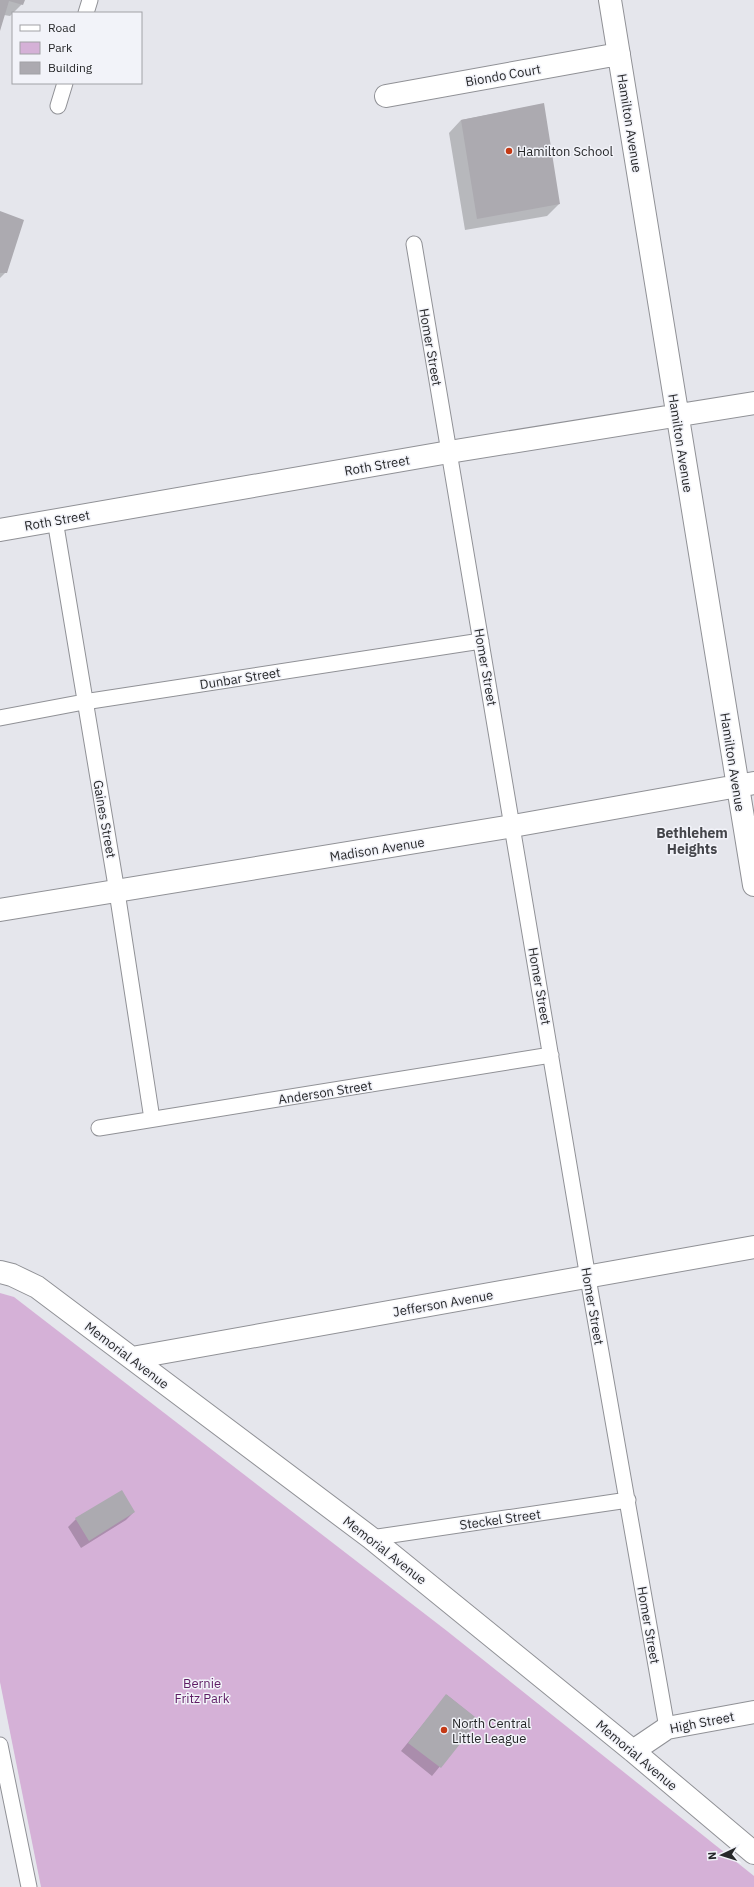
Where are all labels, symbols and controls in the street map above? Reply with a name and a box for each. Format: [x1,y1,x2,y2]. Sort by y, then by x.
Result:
legend [12,12,142,84]
text: Road [48,20,76,35]
text: Park [48,40,73,55]
text: Building [48,60,93,75]
street label: Biondo Court [464,60,542,90]
street label: Hamilton Avenue [613,72,646,174]
place label: Hamilton School [517,143,613,160]
marker: Hamilton School [504,146,514,156]
street label: Homer Street [415,307,446,387]
street label: Hamilton Avenue [664,392,697,494]
street label: Roth Street [343,451,411,480]
street label: Roth Street [23,506,91,535]
street label: Homer Street [470,627,501,707]
street label: Dunbar Street [199,664,282,693]
street label: Hamilton Avenue [716,711,749,813]
street label: Gaines Street [89,779,120,859]
district label: Bethlehem Heights [656,824,728,858]
street label: Madison Avenue [328,834,426,865]
street label: Homer Street [524,946,555,1026]
street label: Anderson Street [277,1077,373,1108]
street label: Homer Street [577,1266,608,1346]
street label: Jefferson Avenue [392,1286,495,1321]
street label: Memorial Avenue [81,1318,172,1393]
street label: Steckel Street [458,1505,542,1534]
street label: Memorial Avenue [340,1513,430,1588]
street label: Homer Street [633,1585,664,1665]
park label: Bernie Fritz Park [174,1675,230,1707]
street label: High Street [668,1708,736,1737]
place label: North Central Little League [452,1715,531,1747]
street label: Memorial Avenue [592,1716,681,1794]
marker: North Central Little League [439,1725,449,1735]
north arrow [702,1835,742,1875]
text: N [705,1851,719,1860]

